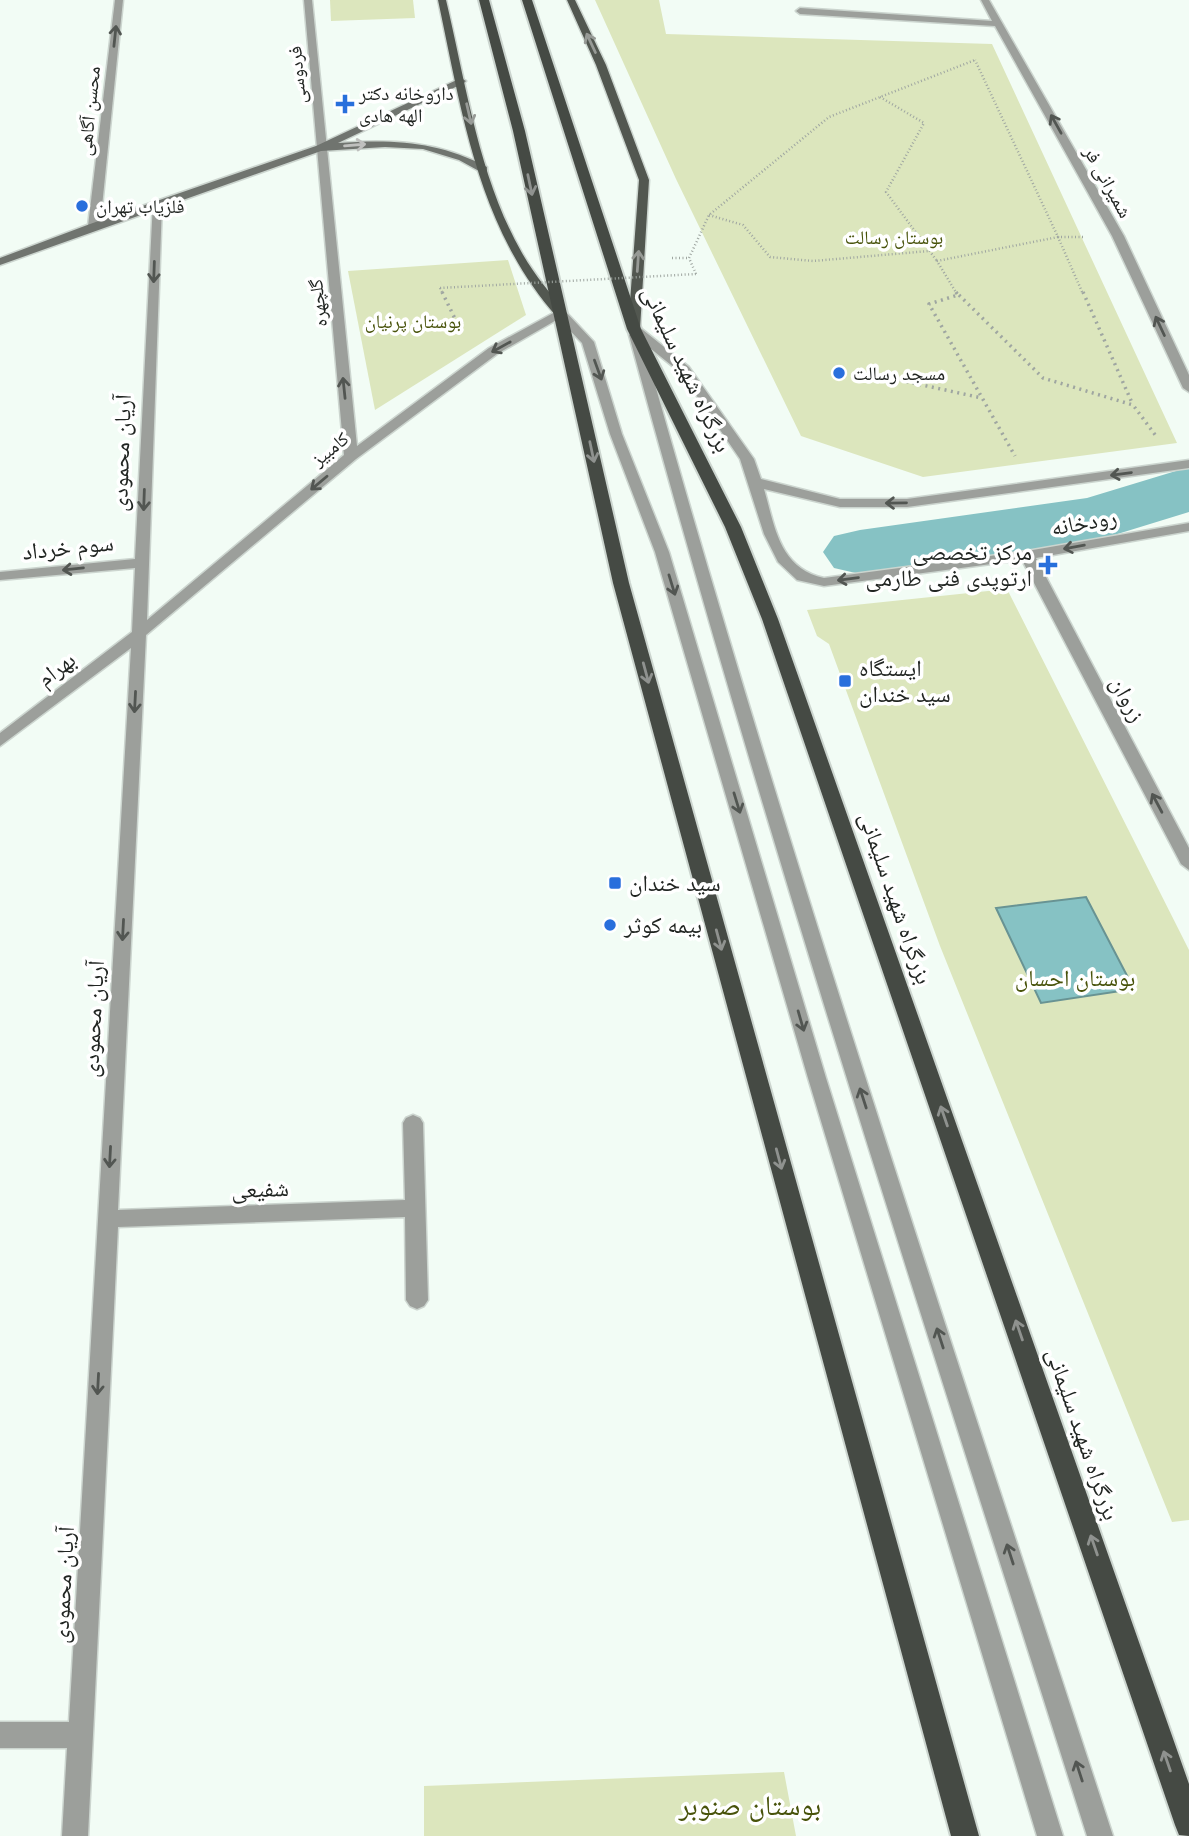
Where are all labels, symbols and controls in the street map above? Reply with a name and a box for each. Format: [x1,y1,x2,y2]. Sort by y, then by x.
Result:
one-way arrow [108,26,121,48]
one-way arrow [583,33,597,54]
street label: فردوسی [283,45,311,105]
street label: محسن آگاهی [73,65,105,157]
place label: داروخانه دکتر الهه هادی [358,82,454,127]
marker: داروخانه دکتر الهه هادی [337,96,353,112]
one-way arrow [463,102,476,125]
one-way arrow [1049,115,1063,135]
one-way arrow [343,138,366,151]
street label: شمیرانی فر [1078,141,1137,222]
one-way arrow [523,173,537,196]
place label: فلزیاب تهران [96,195,184,218]
marker: فلزیاب تهران [74,198,90,214]
park label: بوستان رسالت [845,226,943,249]
one-way arrow [632,250,645,272]
one-way arrow [147,261,160,284]
street label: گلچهره [304,278,332,328]
street label: بزرگراه شهید سلیمانی [636,282,738,456]
park label: بوستان پرنیان [365,310,461,333]
one-way arrow [1153,316,1166,337]
one-way arrow [492,340,512,354]
one-way arrow [593,359,605,381]
place label: مسجد رسالت [853,362,945,385]
marker: مسجد رسالت [831,365,847,381]
one-way arrow [338,377,351,400]
street label: آریان محمودی [105,393,137,512]
street label: کامبیز [306,427,353,472]
one-way arrow [586,441,599,463]
one-way arrow [1111,467,1133,480]
one-way arrow [310,475,328,491]
one-way arrow [137,488,150,511]
one-way arrow [885,496,908,509]
street label: رودخانه [1049,502,1119,542]
street label: سوم خرداد [21,528,115,568]
place label: مرکز تخصصی ارتوپدی فنی طارمی [866,538,1032,592]
one-way arrow [1063,541,1085,554]
marker: مرکز تخصصی ارتوپدی فنی طارمی [1038,555,1058,575]
one-way arrow [63,563,85,576]
one-way arrow [837,573,860,586]
one-way arrow [666,574,679,596]
street label: بهرام [31,645,82,694]
place label: ایستگاه سید خندان [859,654,951,708]
one-way arrow [640,662,653,684]
street label: زروان [1104,671,1152,727]
marker: ایستگاه سید خندان [837,673,853,689]
one-way arrow [129,691,142,714]
one-way arrow [731,792,744,814]
one-way arrow [1150,793,1164,814]
street label: بزرگراه شهید سلیمانی [853,808,939,988]
place label: سید خندان [629,869,721,897]
marker: سید خندان [607,875,623,891]
place label: بیمه کوثر [623,911,702,939]
marker: بیمه کوثر [602,917,618,933]
one-way arrow [116,918,129,941]
one-way arrow [713,928,726,951]
street label: آریان محمودی [76,959,110,1078]
park label: بوستان احسان [1015,964,1135,992]
one-way arrow [795,1009,808,1032]
one-way arrow [855,1087,868,1109]
one-way arrow [937,1105,949,1127]
one-way arrow [103,1145,116,1167]
one-way arrow [773,1148,786,1170]
street label: شفیعی [231,1174,289,1204]
one-way arrow [1012,1320,1024,1342]
one-way arrow [932,1327,945,1349]
street label: بزرگراه شهید سلیمانی [1040,1344,1126,1524]
one-way arrow [91,1372,104,1395]
street label: آریان محمودی [46,1525,80,1644]
one-way arrow [1087,1535,1099,1557]
one-way arrow [1002,1544,1015,1566]
one-way arrow [1160,1750,1172,1772]
one-way arrow [1072,1760,1085,1782]
park label: بوستان صنوبر [678,1788,821,1822]

